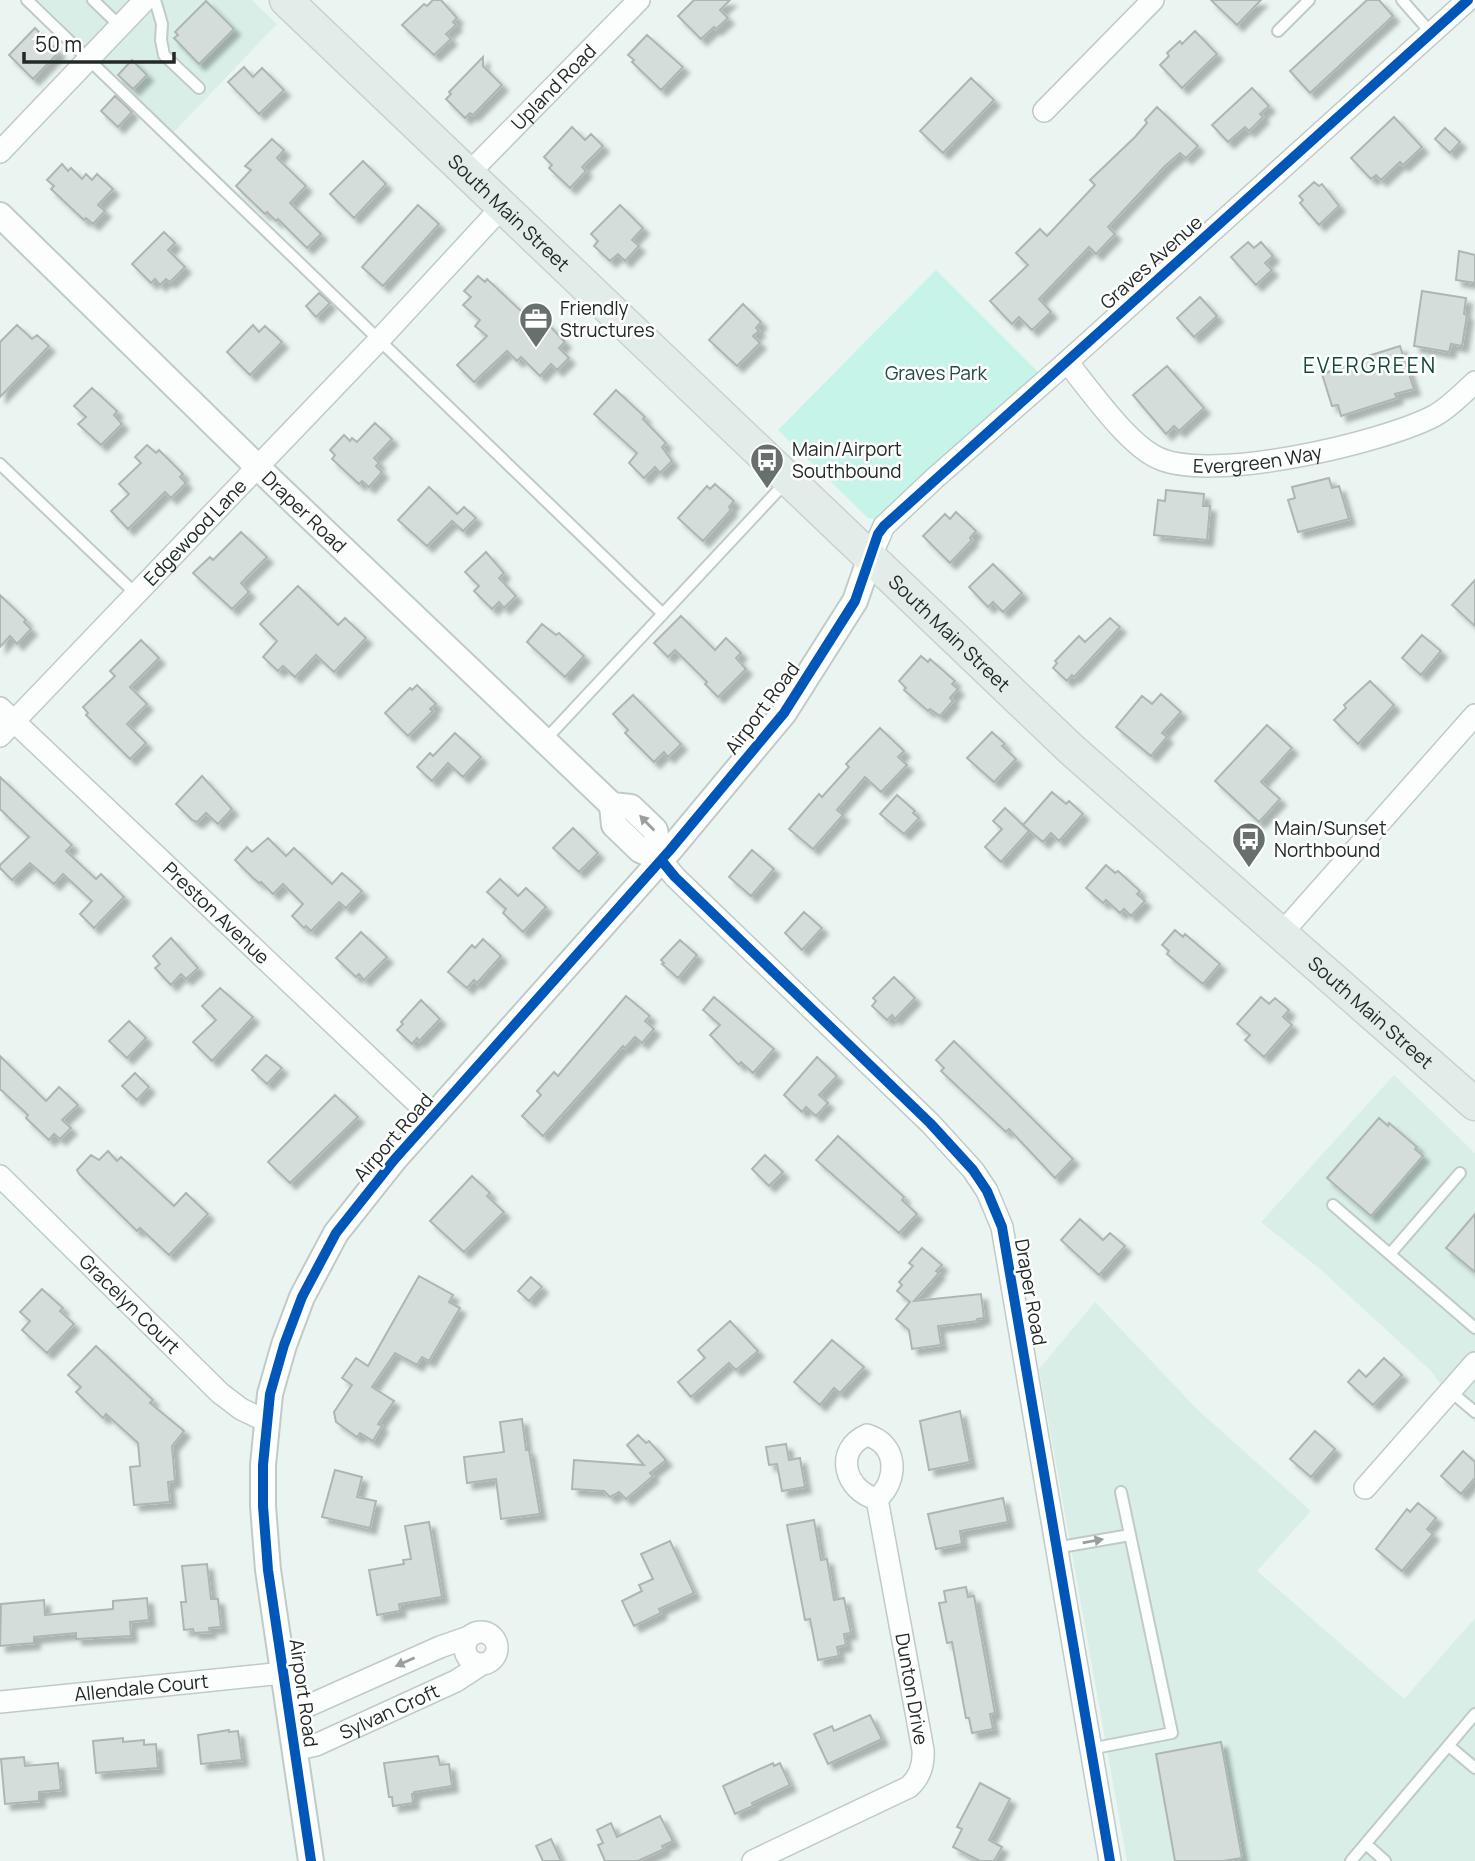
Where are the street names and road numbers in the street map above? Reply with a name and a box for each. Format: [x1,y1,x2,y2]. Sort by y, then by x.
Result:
street label: Upland Road [505,38,602,136]
street label: South Main Street [442,148,575,277]
street label: Graves Avenue [1094,209,1208,315]
street label: Evergreen Way [1192,439,1324,479]
street label: Draper Road [256,465,352,558]
street label: Edgewood Lane [138,473,252,591]
street label: South Main Street [883,569,1016,697]
street label: Airport Road [719,657,805,759]
street label: Preston Avenue [157,856,275,970]
street label: South Main Street [1302,950,1439,1075]
street label: Airport Road [347,1087,439,1187]
street label: Draper Road [1009,1237,1053,1347]
street label: Gracelyn Court [73,1248,186,1359]
street label: Dunton Drive [889,1631,935,1747]
street label: Airport Road [284,1637,324,1749]
street label: Allendale Court [73,1668,210,1707]
street label: Sylvan Croft [335,1678,443,1746]

